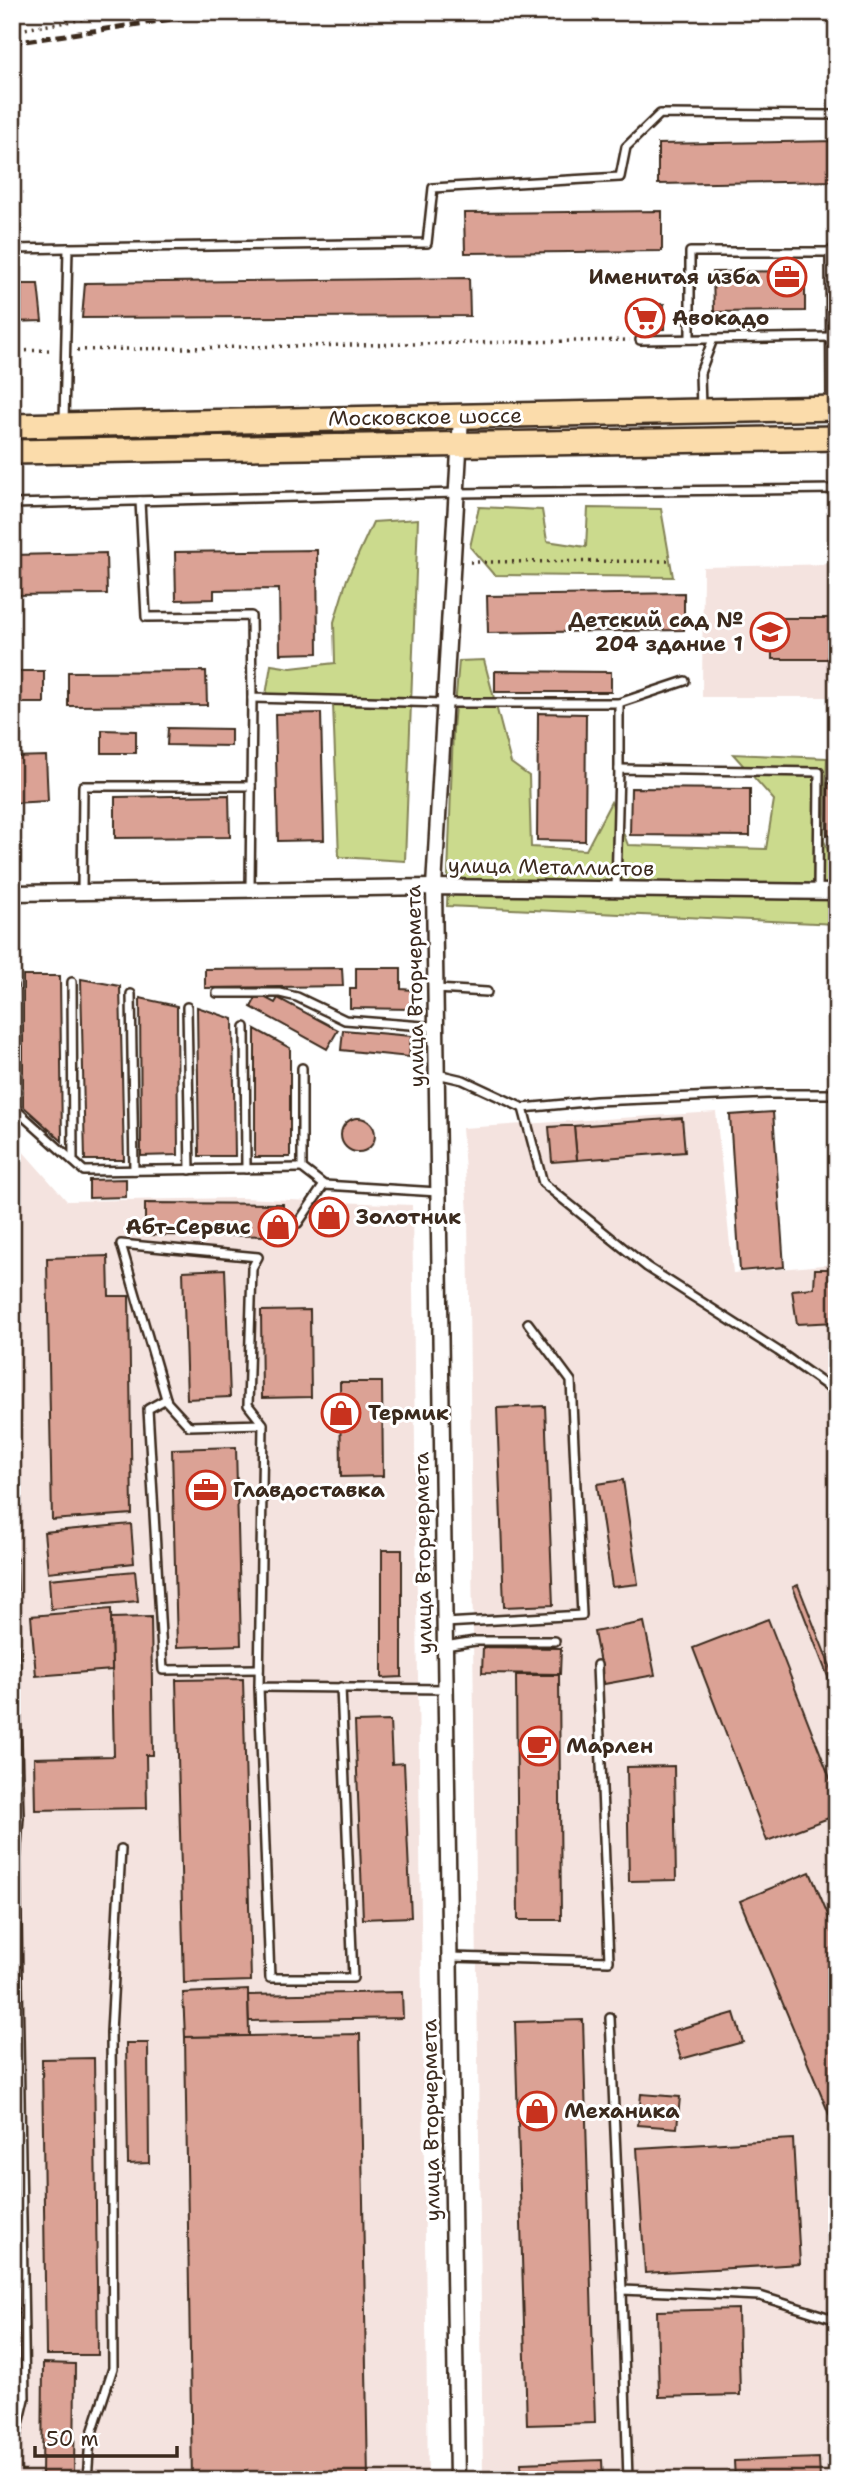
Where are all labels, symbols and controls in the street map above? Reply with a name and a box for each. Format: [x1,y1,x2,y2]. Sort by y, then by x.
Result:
office icon: Именитая изба [766,256,808,298]
place label: Именитая изба [588,263,761,291]
supermarket icon: Авокадо [624,297,666,339]
place label: Авокадо [672,304,769,332]
street label: Московское шоссе [328,401,522,433]
place label: Детский сад № 204 здание 1 [568,606,743,658]
school or university icon: Детский сад № 204 здание 1 [749,611,791,653]
street label: улица Металлистов [448,851,654,883]
street label: улица Вторчермета [399,884,431,1088]
shop icon: Золотник [308,1196,350,1238]
place label: Золотник [356,1203,461,1231]
shop icon: Абт-Сервис [257,1206,299,1248]
place label: Абт-Сервис [125,1213,251,1241]
shop icon: Термик [320,1392,362,1434]
place label: Термик [368,1399,449,1427]
street label: улица Вторчермета [407,1451,439,1655]
office icon: Главдоставка [185,1469,227,1511]
place label: Главдоставка [233,1476,385,1504]
cafe icon: Марлен [518,1725,560,1767]
place label: Марлен [566,1732,653,1760]
street label: улица Вторчермета [415,2018,447,2222]
shop icon: Механика [516,2090,558,2132]
place label: Механика [564,2097,680,2125]
scale bar [35,2415,177,2459]
text: 50 m [46,2425,99,2453]

